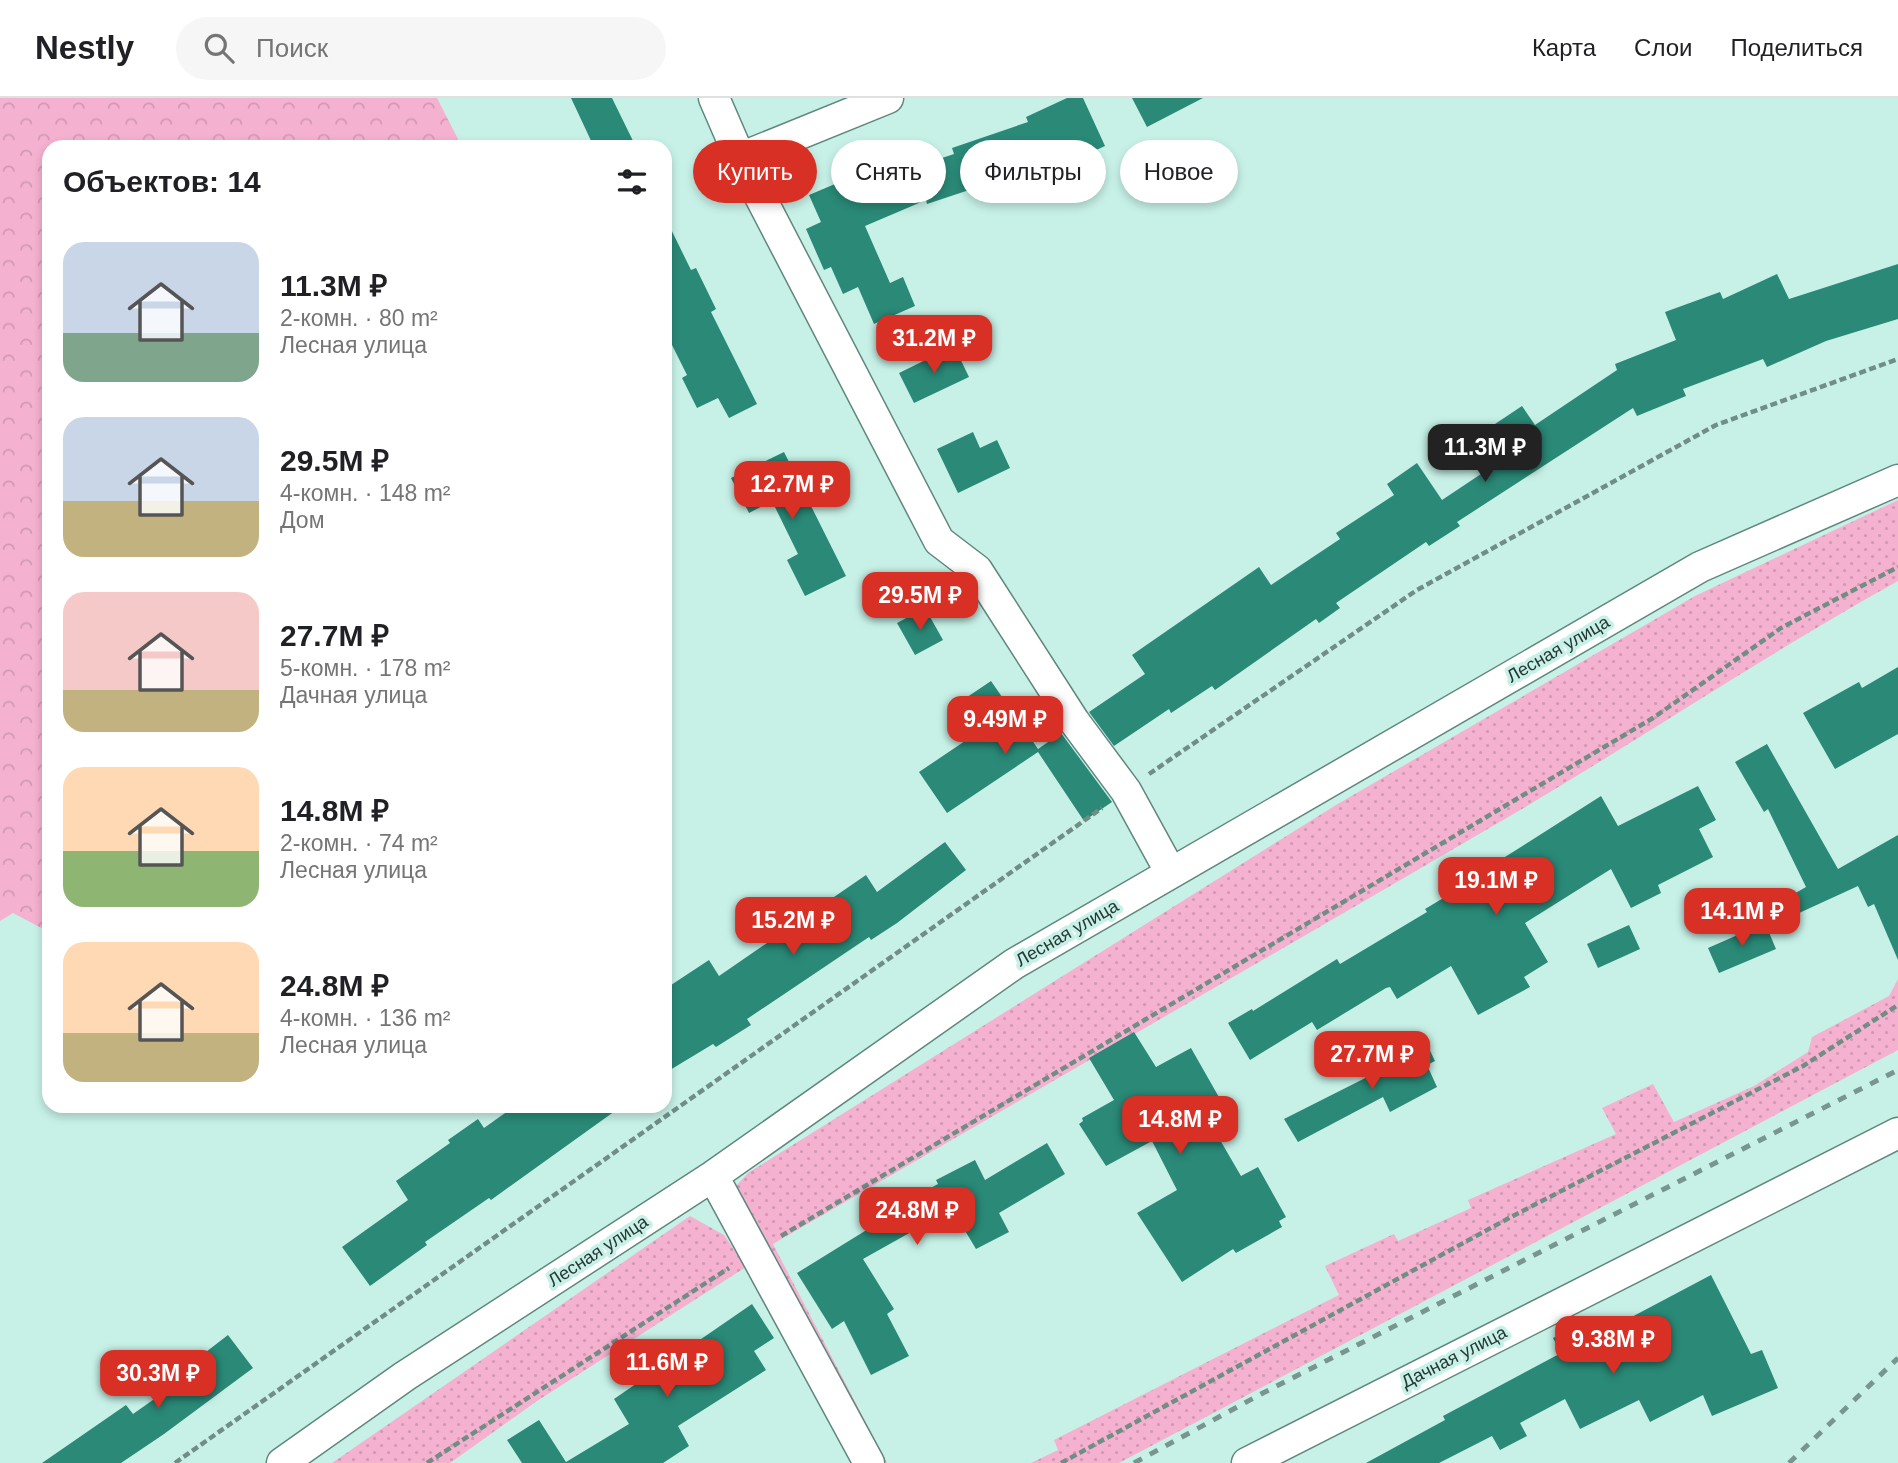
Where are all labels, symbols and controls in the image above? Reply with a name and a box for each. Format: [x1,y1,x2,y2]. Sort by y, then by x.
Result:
search box [176,17,666,80]
text: Nestly [35,29,134,66]
icon: search [200,29,238,67]
text: Поиск [256,33,328,63]
text: Карта [1532,34,1596,61]
text: Слои [1634,34,1692,61]
text: Поделиться [1730,34,1863,61]
chip: Купить [693,140,817,203]
chip: Снять [831,140,946,203]
chip: Фильтры [960,140,1106,203]
chip: Новое [1120,140,1238,203]
icon: filters [613,163,651,201]
text: Объектов: 14 [63,165,261,198]
text: 11.3M ₽ [280,269,388,302]
icon: home [119,270,203,354]
text: 2-комн. · 80 m² [280,305,438,331]
pin: 31.2M ₽ [869,316,999,375]
text: 31.2M ₽ [892,325,976,351]
text: Лесная улица [280,332,427,358]
pin: 11.3M ₽ [1420,424,1550,484]
text: 11.3M ₽ [1444,434,1526,460]
text: 29.5M ₽ [280,444,389,477]
icon: home [119,445,203,529]
pin: 12.7M ₽ [727,462,857,521]
text: 12.7M ₽ [750,471,834,497]
text: 4-комн. · 148 m² [280,480,451,506]
text: Дом [280,507,324,533]
pin: 29.5M ₽ [855,573,985,632]
text: 29.5M ₽ [878,582,962,608]
street label: Лесная улица [1503,611,1614,686]
text: 27.7M ₽ [280,619,389,652]
icon: home [119,620,203,704]
text: 5-комн. · 178 m² [280,655,451,681]
text: Дачная улица [280,682,427,708]
pin: 9.49M ₽ [940,696,1070,756]
text: 9.49M ₽ [963,706,1047,732]
text: 14.8M ₽ [280,794,389,827]
icon: home [119,795,203,879]
text: 2-комн. · 74 m² [280,830,438,856]
text: Лесная улица [280,857,427,883]
pin: 19.1M ₽ [1431,858,1561,917]
text: 19.1M ₽ [1454,867,1538,893]
pin: 14.1M ₽ [1677,888,1807,948]
street label: Лесная улица [1012,895,1123,970]
pin: 15.2M ₽ [728,898,858,957]
text: 14.1M ₽ [1700,898,1784,924]
text: 15.2M ₽ [751,907,835,933]
text: 24.8M ₽ [280,969,389,1002]
icon: home [119,970,203,1054]
text: 4-комн. · 136 m² [280,1005,451,1031]
text: Лесная улица [280,1032,427,1058]
pin: 27.7M ₽ [1307,1032,1437,1091]
text: 27.7M ₽ [1330,1041,1414,1067]
pin: 14.8M ₽ [1115,1096,1245,1156]
text: 14.8M ₽ [1138,1106,1222,1132]
pin: 24.8M ₽ [852,1188,982,1247]
text: 24.8M ₽ [875,1197,959,1223]
street label: Лесная улица [544,1211,652,1291]
pin: 9.38M ₽ [1548,1316,1678,1376]
street label: Дачная улица [1398,1321,1511,1392]
text: 9.38M ₽ [1571,1326,1655,1352]
pin: 11.6M ₽ [602,1340,732,1399]
text: 11.6M ₽ [626,1349,708,1375]
pin: 30.3M ₽ [93,1350,223,1410]
text: 30.3M ₽ [116,1360,200,1386]

